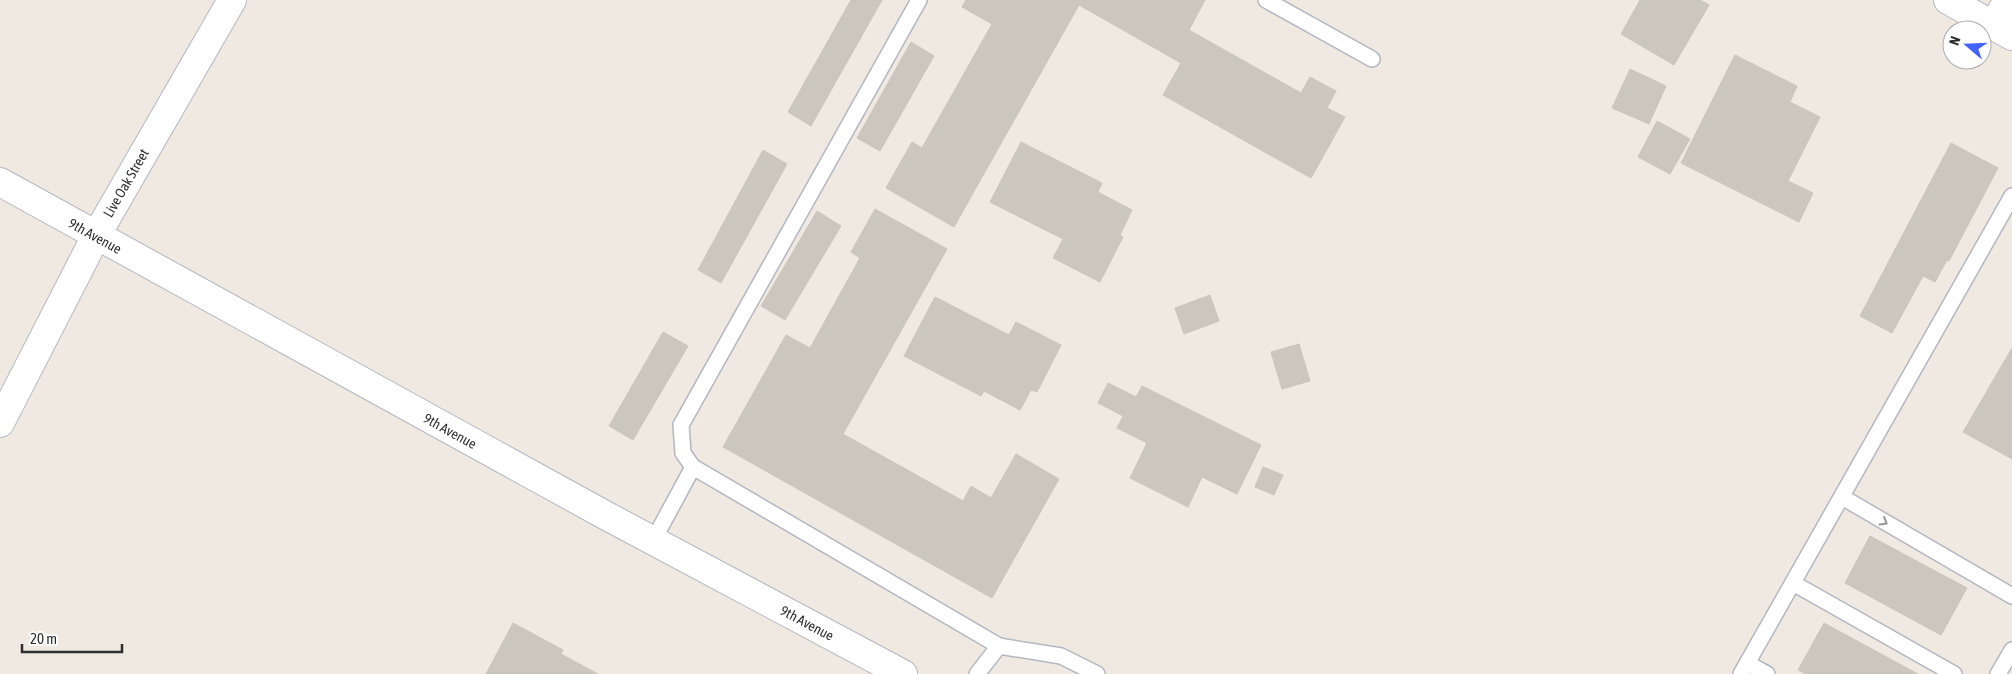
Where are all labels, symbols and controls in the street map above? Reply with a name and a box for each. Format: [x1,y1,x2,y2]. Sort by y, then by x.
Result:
north arrow [1942,20,1992,70]
text: N [1946,34,1964,47]
street label: Live Oak Street [100,146,152,220]
street label: 9th Avenue [66,215,124,257]
street label: 9th Avenue [421,410,479,452]
one-way arrow [1878,515,1887,525]
street label: 9th Avenue [778,602,836,644]
scale bar [22,622,122,654]
text: 20 m [30,630,57,647]

